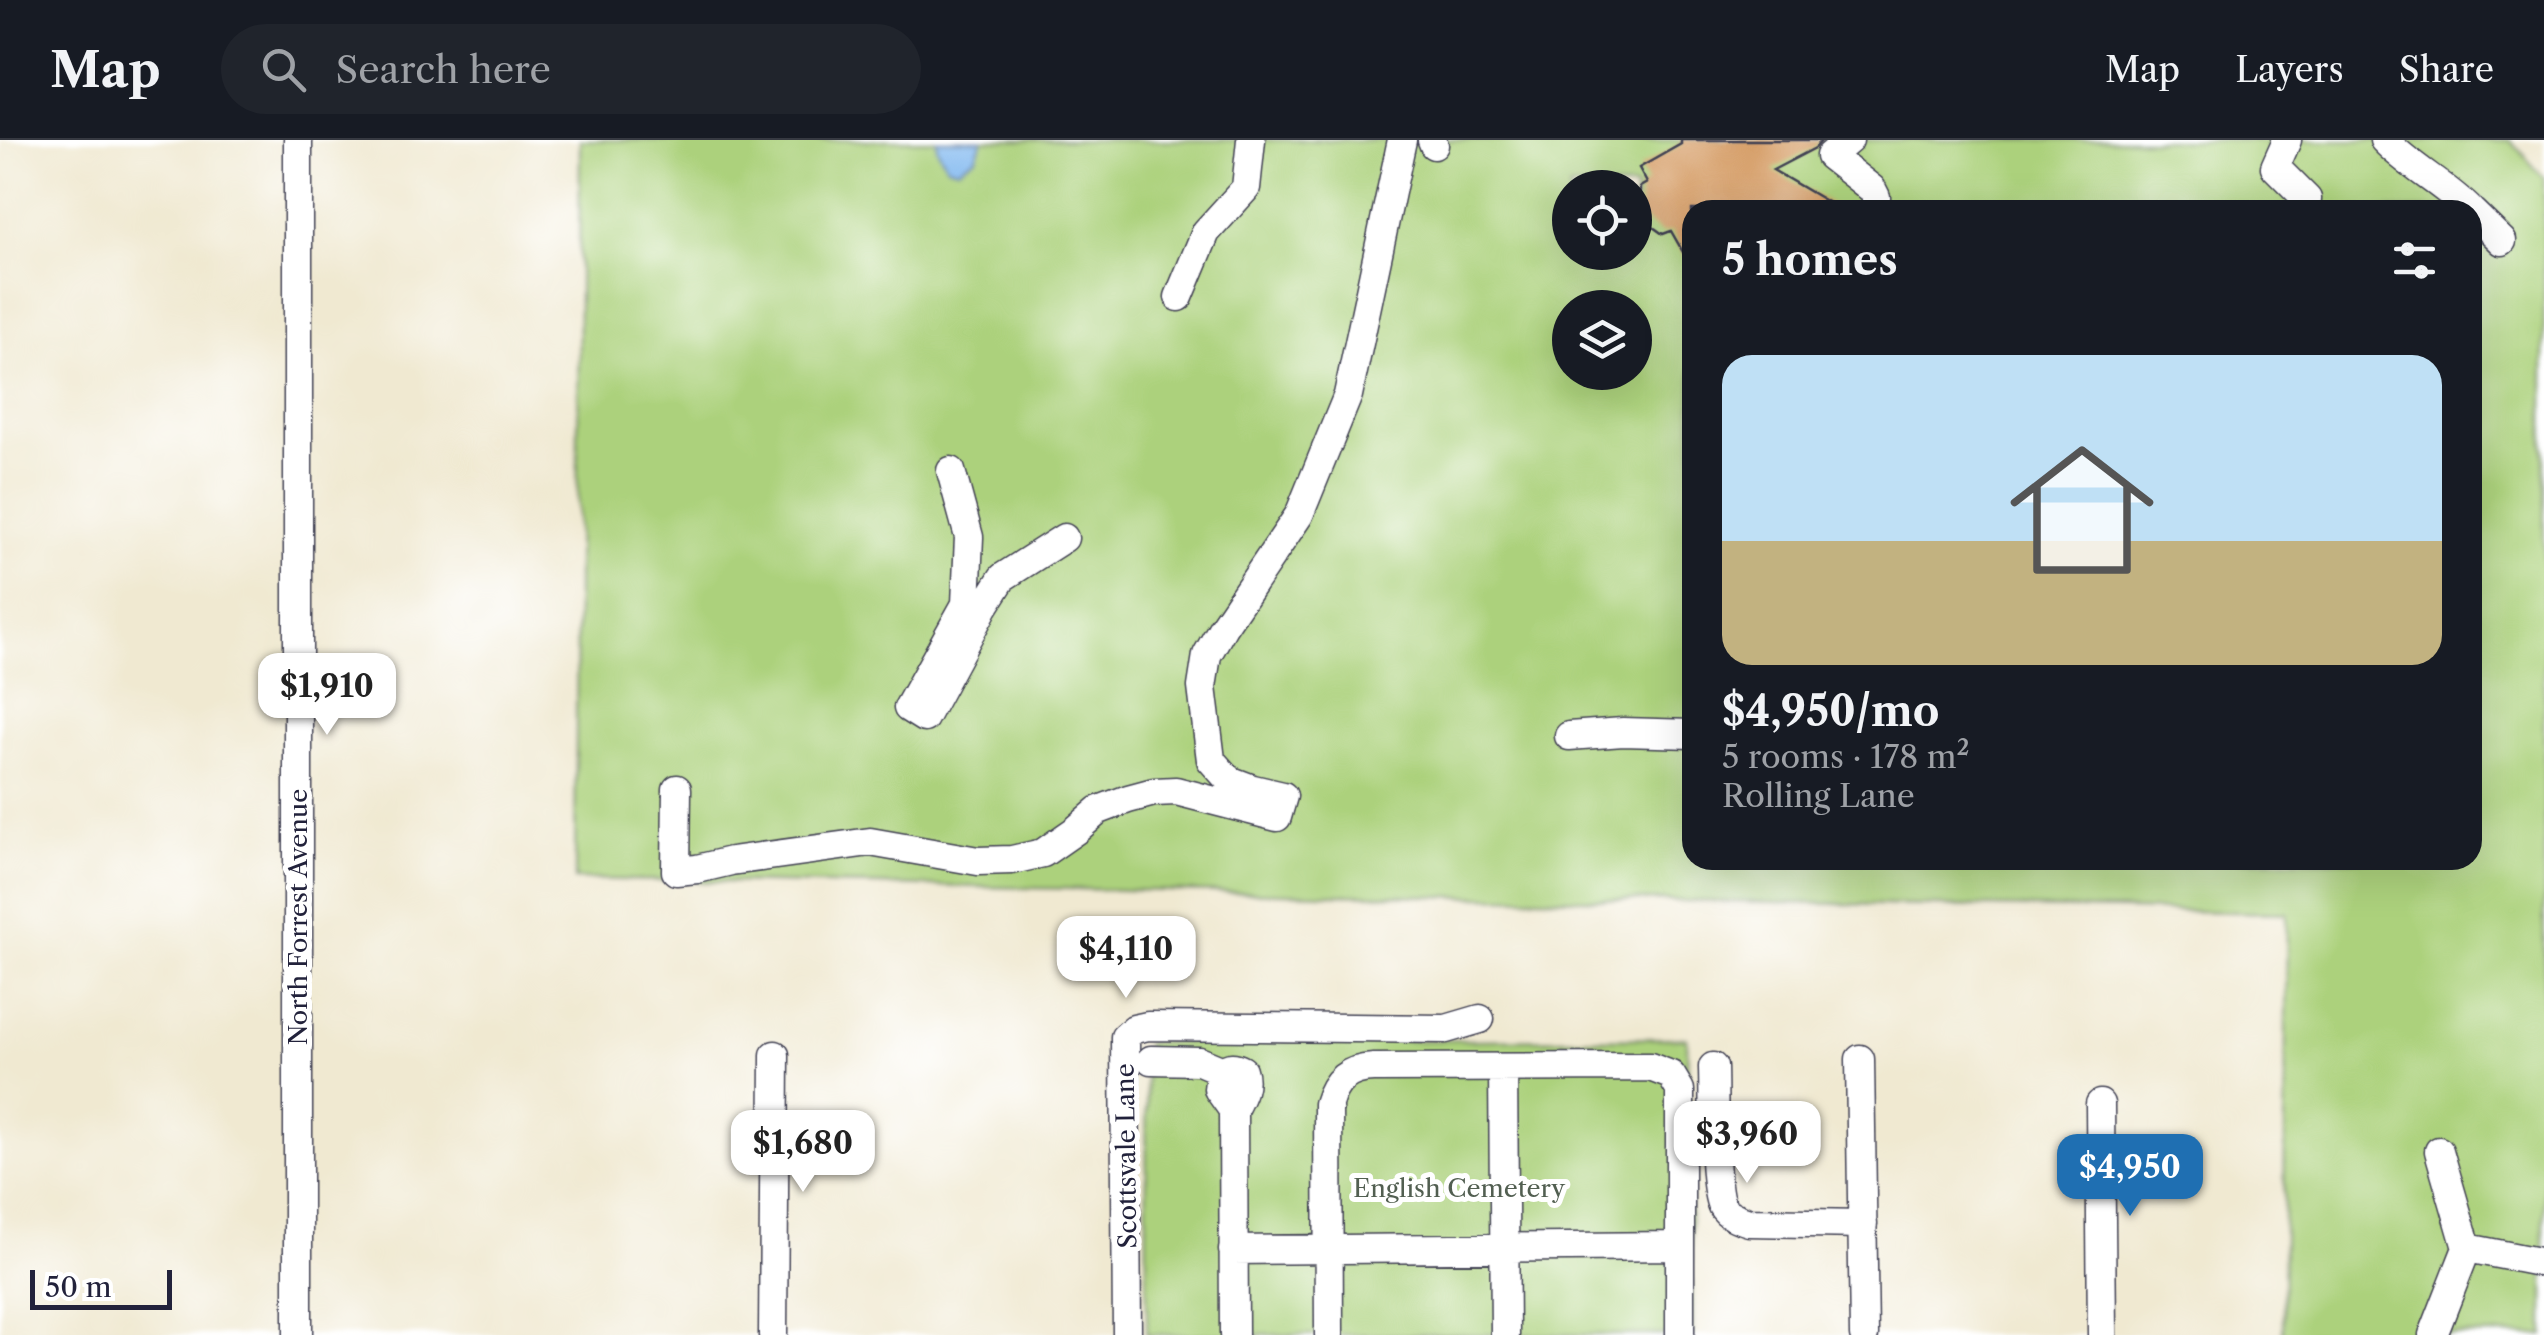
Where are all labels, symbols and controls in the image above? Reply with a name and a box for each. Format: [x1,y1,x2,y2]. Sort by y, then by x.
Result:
search box [221,24,921,114]
text: Map [50,40,161,99]
icon: search [256,42,311,97]
text: Search here [336,46,551,93]
text: Map [2105,48,2180,91]
text: Layers [2235,48,2344,91]
text: Share [2399,48,2494,91]
map controls [1552,170,1652,390]
button: locate [1552,170,1652,270]
icon: filters [2387,233,2442,288]
text: 5 homes [1722,234,1898,286]
button: layers [1552,290,1652,390]
icon: home [1992,420,2172,600]
pin: $1,910 [246,653,408,738]
text: $1,910 [280,666,374,705]
text: $4,950/mo [1722,685,1939,737]
text: 5 rooms · 178 m² [1722,737,1970,776]
text: Rolling Lane [1722,776,1915,815]
street label: North Forrest Avenue [283,789,314,1045]
pin: $4,110 [1045,916,1207,1001]
text: $4,110 [1079,929,1173,968]
street label: Scottsvale Lane [1109,1063,1144,1249]
pin: $3,960 [1666,1101,1828,1186]
pin: $1,680 [722,1110,884,1195]
text: $3,960 [1696,1114,1798,1153]
text: $1,680 [753,1123,853,1162]
pin: $4,950 [2049,1134,2211,1219]
text: $4,950 [2079,1147,2181,1186]
park label: English Cemetery [1353,1173,1566,1204]
scale bar [30,1265,172,1310]
text: 50 m [45,1270,112,1304]

